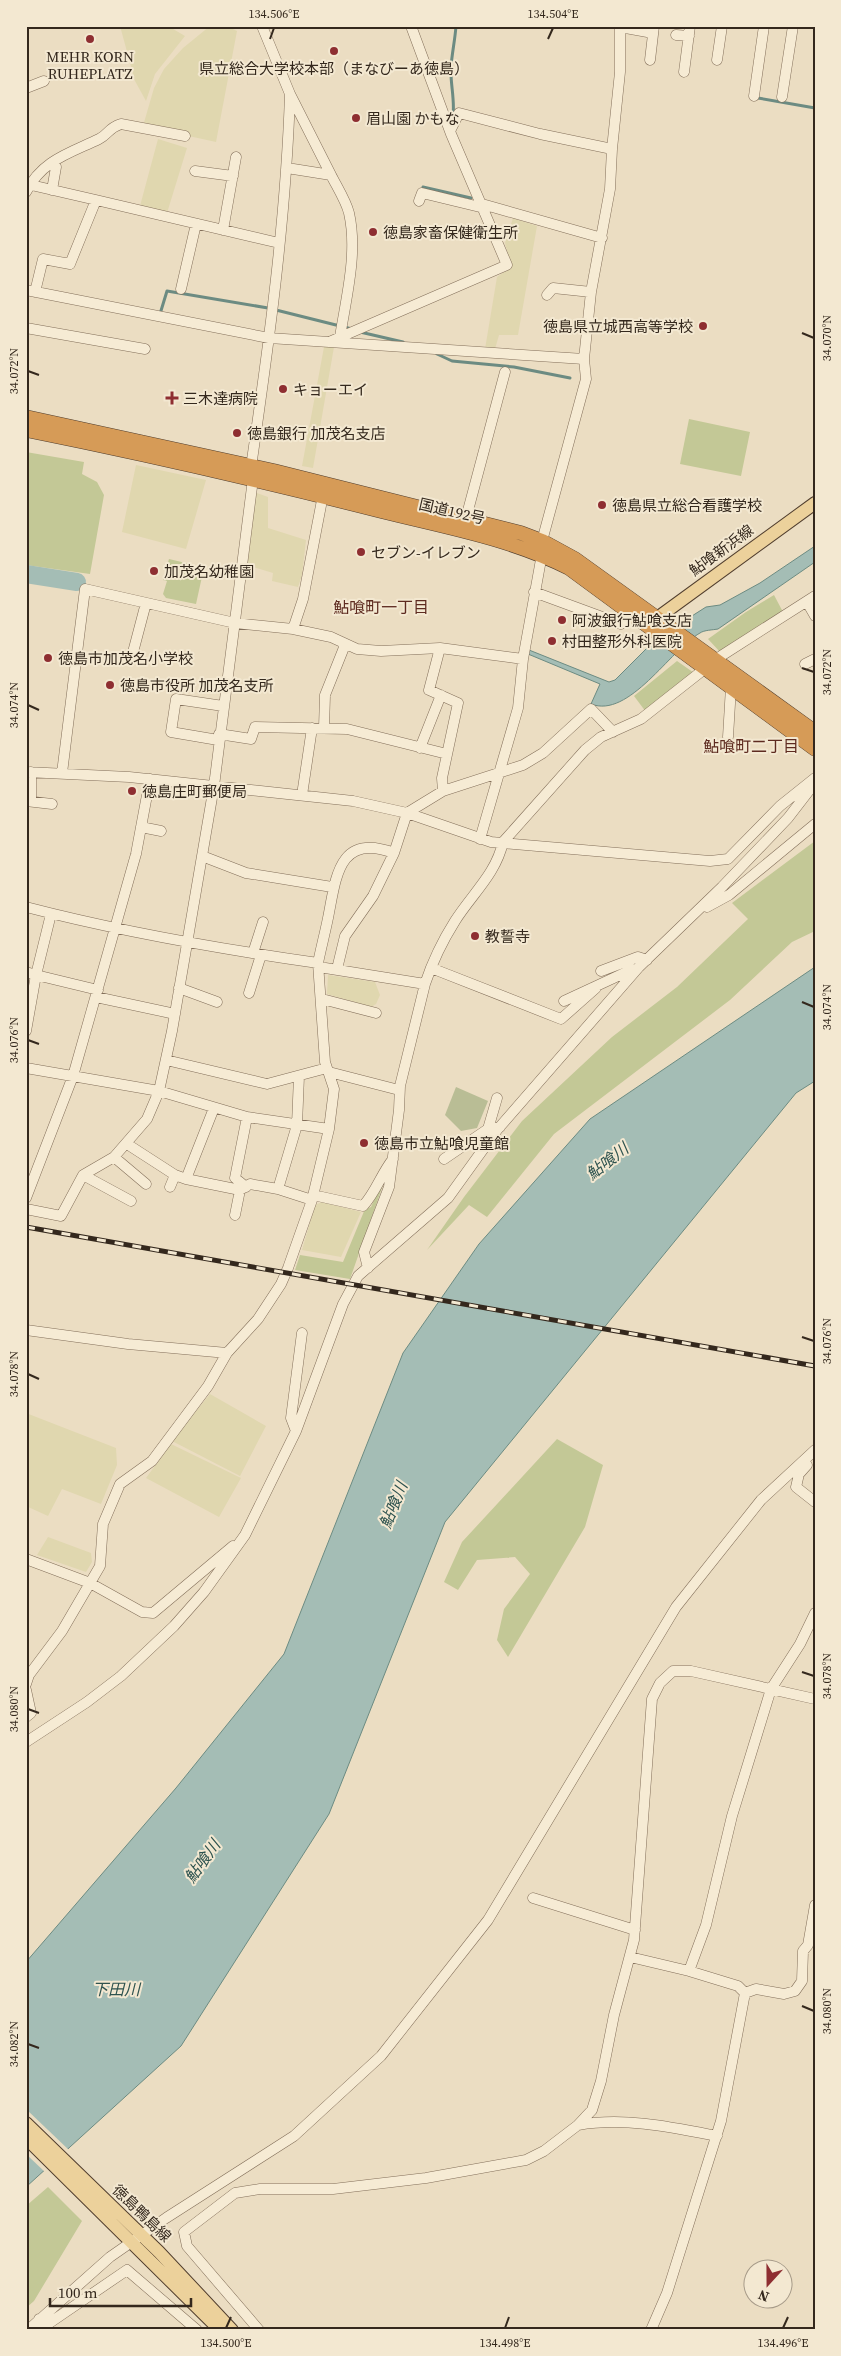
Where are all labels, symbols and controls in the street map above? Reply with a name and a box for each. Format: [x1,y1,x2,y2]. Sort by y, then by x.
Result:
text: 134.506°E [249,6,299,22]
text: 134.504°E [528,6,578,22]
marker: MEHR KORN RUHEPLATZ [84,33,96,45]
marker: 県立総合大学校本部（まなびーあ徳島） [328,45,340,57]
place label: MEHR KORN RUHEPLATZ [46,46,134,84]
place label: 県立総合大学校本部（まなびーあ徳島） [199,58,469,79]
place label: 眉山園 かもな [366,108,460,129]
marker: 眉山園 かもな [350,112,362,124]
place label: 徳島家畜保健衛生所 [383,222,518,243]
marker: 徳島家畜保健衛生所 [367,226,379,238]
text: 34.070°N [819,315,835,361]
place label: 徳島県立城西高等学校 [543,316,693,337]
marker: 徳島県立城西高等学校 [697,320,709,332]
text: 34.072°N [6,348,22,394]
place label: キョーエイ [293,379,368,400]
marker: キョーエイ [277,383,289,395]
place label: 三木達病院 [183,388,258,409]
marker: 三木達病院 [165,391,179,405]
place label: 徳島銀行 加茂名支店 [247,423,386,444]
marker: 徳島銀行 加茂名支店 [231,427,243,439]
street label: 国道192号 [417,493,487,529]
place label: 徳島県立総合看護学校 [612,495,762,516]
marker: 徳島県立総合看護学校 [596,499,608,511]
street label: 鮎喰新浜線 [684,519,758,581]
place label: セブン-イレブン [371,542,481,563]
marker: セブン-イレブン [355,546,367,558]
place label: 加茂名幼稚園 [164,561,254,582]
marker: 加茂名幼稚園 [148,565,160,577]
district label: 鮎喰町一丁目 [333,596,429,618]
place label: 阿波銀行鮎喰支店 [572,610,692,631]
marker: 阿波銀行鮎喰支店 [556,614,568,626]
place label: 村田整形外科医院 [562,631,682,652]
marker: 村田整形外科医院 [546,635,558,647]
place label: 徳島市加茂名小学校 [58,648,193,669]
text: 34.072°N [819,649,835,695]
marker: 徳島市加茂名小学校 [42,652,54,664]
place label: 徳島市役所 加茂名支所 [120,675,274,696]
marker: 徳島市役所 加茂名支所 [104,679,116,691]
text: 34.074°N [6,682,22,728]
district label: 鮎喰町二丁目 [703,735,799,757]
place label: 徳島庄町郵便局 [142,781,247,802]
marker: 徳島庄町郵便局 [126,785,138,797]
place label: 教誓寺 [485,926,530,947]
marker: 教誓寺 [469,930,481,942]
text: 34.074°N [819,984,835,1030]
text: 34.076°N [6,1017,22,1063]
place label: 徳島市立鮎喰児童館 [374,1133,509,1154]
water label: 鮎喰川 [581,1136,634,1184]
marker: 徳島市立鮎喰児童館 [358,1137,370,1149]
text: 34.076°N [819,1318,835,1364]
text: 34.078°N [6,1351,22,1397]
water label: 鮎喰川 [374,1477,413,1531]
text: 34.078°N [819,1653,835,1699]
text: 34.080°N [6,1686,22,1732]
water label: 鮎喰川 [179,1834,226,1887]
water label: 下田川 [92,1978,142,2000]
text: 34.080°N [819,1988,835,2034]
text: 34.082°N [6,2021,22,2067]
street label: 徳島鴨島線 [108,2179,176,2247]
north arrow [744,2258,794,2308]
scale bar [50,2276,191,2308]
text: 100 m [58,2282,98,2303]
text: N [755,2285,772,2307]
text: 134.500°E [201,2335,251,2351]
text: 134.498°E [480,2335,530,2351]
text: 134.496°E [758,2335,808,2351]

